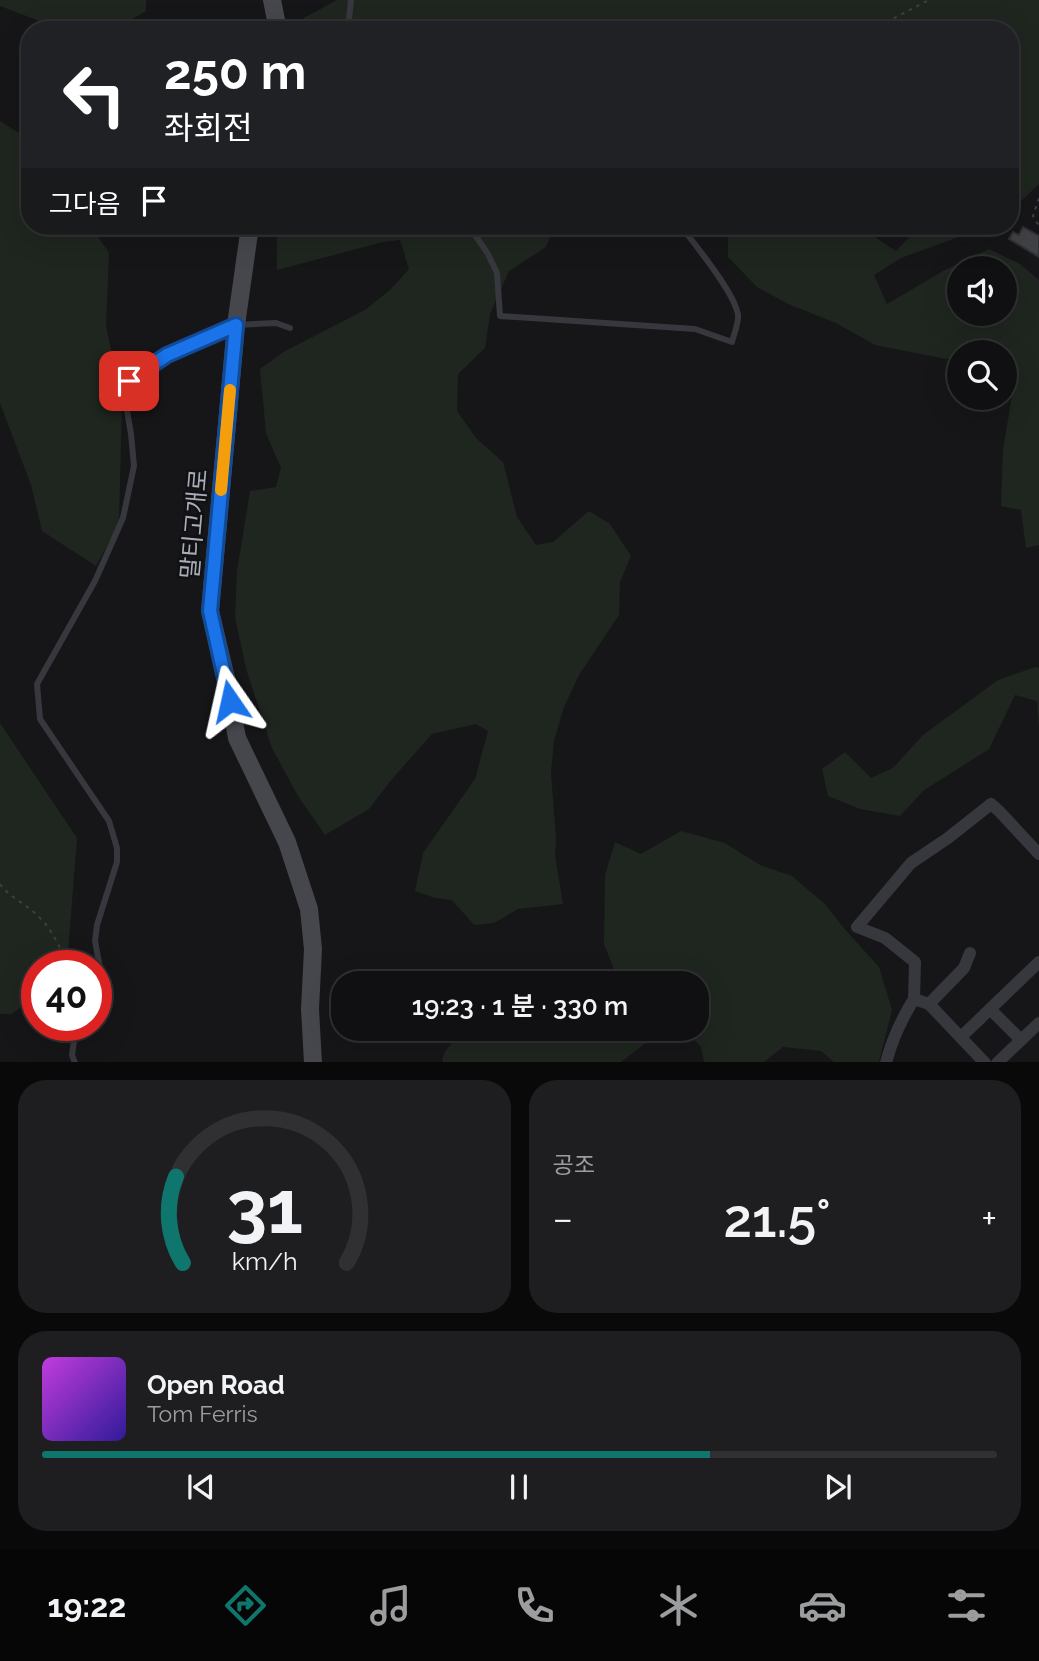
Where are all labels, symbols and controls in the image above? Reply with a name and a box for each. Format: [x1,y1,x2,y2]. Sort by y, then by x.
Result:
text: 250 m [164,43,306,100]
icon: left [49,49,140,140]
text: 좌회전 [164,109,252,146]
icon: arrive [135,182,173,220]
text: 그다음 [49,189,121,219]
map controls [947,256,1017,410]
button: sound [947,256,1017,326]
button: search [947,340,1017,410]
pin [99,351,159,411]
icon: arrive [110,362,148,400]
street label: 말티고개로 [175,468,213,580]
position arrow [193,664,267,738]
speed limit sign: 40 [21,950,112,1041]
text: 19:23 · 1 분 · 330 m [412,991,628,1021]
text: 공조 [553,1151,595,1178]
text: 31 [226,1165,303,1250]
text: 21.5° [723,1188,831,1249]
text: − [553,1196,573,1241]
text: + [981,1196,997,1241]
text: km/h [231,1245,297,1275]
text: Open Road [147,1370,285,1400]
text: Tom Ferris [147,1400,258,1427]
icon: previous [182,1468,220,1506]
icon: pause [500,1468,538,1506]
icon: next [819,1468,857,1506]
icon: directions [221,1581,270,1630]
icon: music [366,1581,415,1630]
icon: phone [510,1581,559,1630]
icon: climate [654,1581,703,1630]
icon: car [798,1581,847,1630]
icon: filters [942,1581,991,1630]
text: 19:22 [48,1587,126,1624]

